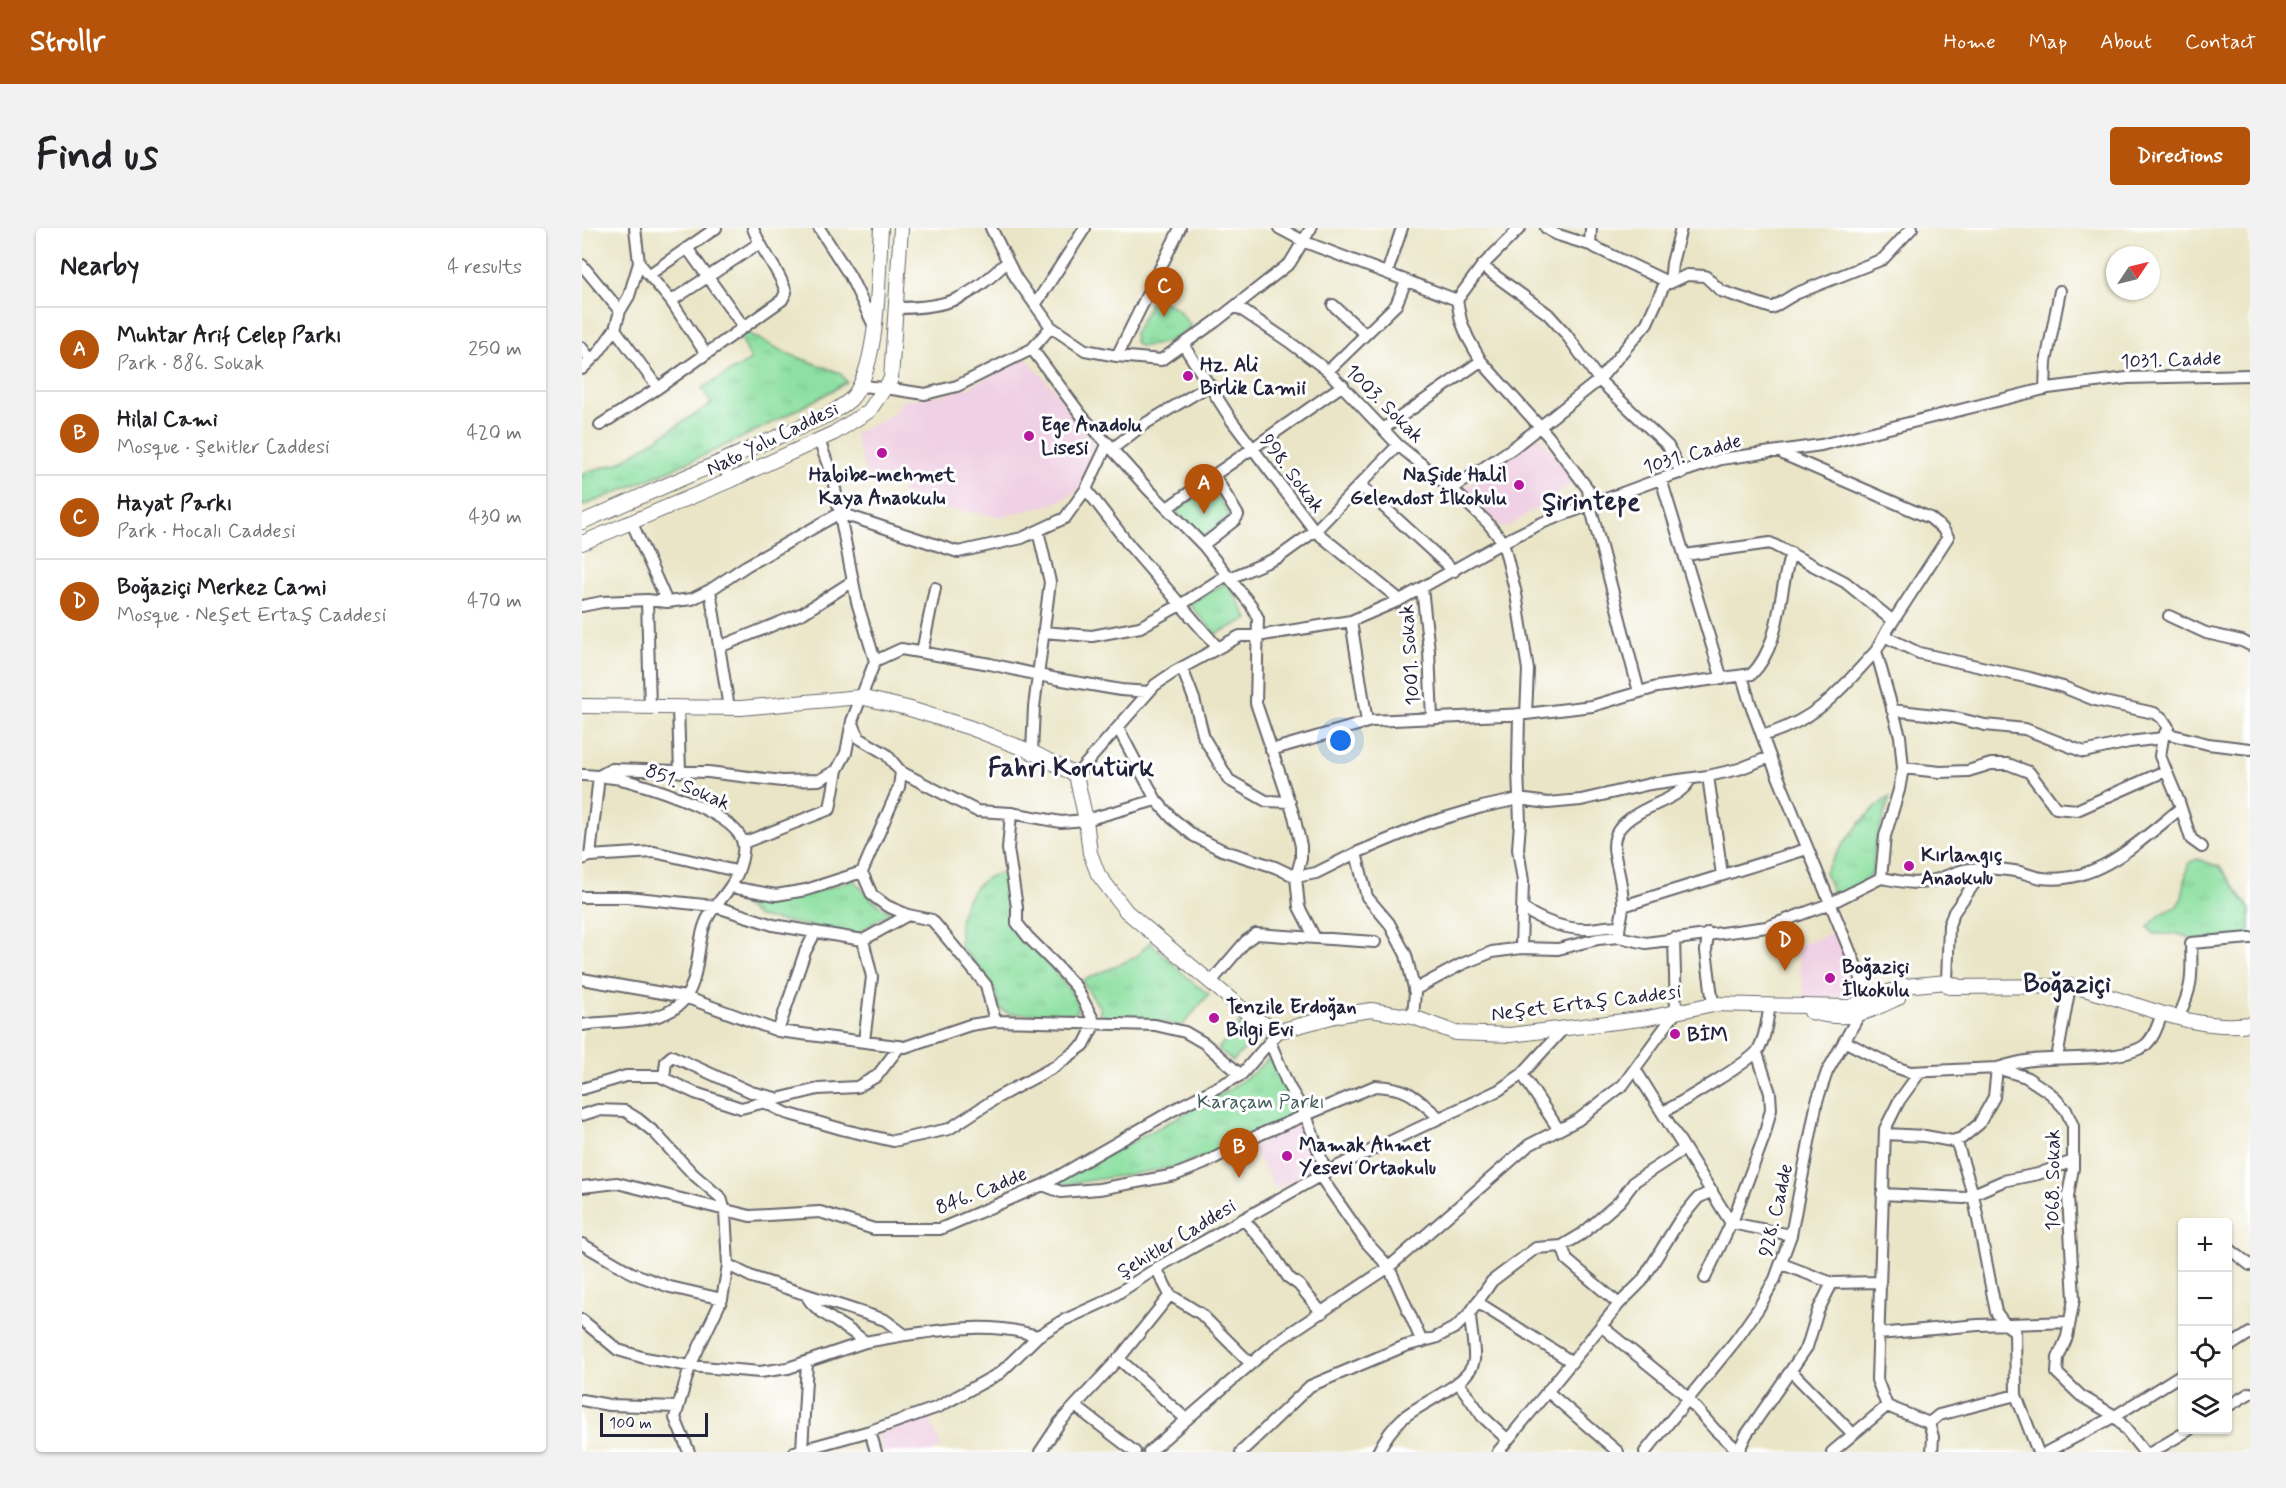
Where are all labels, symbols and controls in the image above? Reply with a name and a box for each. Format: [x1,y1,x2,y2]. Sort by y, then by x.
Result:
text: Strollr [30,24,105,61]
text: Home [1944,28,1996,56]
text: Map [2029,28,2067,56]
text: About [2100,28,2152,56]
text: Contact [2185,28,2256,56]
button: Directions [2110,127,2250,185]
text: Find us [36,129,158,184]
north arrow [2106,246,2160,300]
text: Nearby [60,250,139,284]
text: 4 results [447,254,522,281]
pin: C [1144,268,1184,317]
text: Muhtar Arif Celep Parkı [117,322,342,350]
text: A [73,336,86,363]
text: 250 m [468,336,522,363]
street label: 1031. Cadde [2120,345,2222,376]
text: Park · 886. Sokak [117,350,264,377]
place label: Hz. Ali Birlik Camii [1200,352,1306,402]
street label: 1003. Sokak [1338,359,1429,450]
marker: Hz. Ali Birlik Camii [1181,369,1195,383]
street label: Nato Yolu Caddesi [702,396,843,483]
text: Hilal Cami [117,406,218,434]
place label: Ege Anadolu Lisesi [1041,412,1142,462]
text: B [73,420,86,447]
text: 420 m [466,420,522,447]
street label: 1031. Cadde [1640,428,1745,481]
marker: Ege Anadolu Lisesi [1022,429,1036,443]
street label: 998. Sokak [1253,429,1331,519]
text: Mosque · Şehitler Caddesi [117,434,330,461]
marker: Habibe-mehmet Kaya Anaokulu [875,446,889,460]
place label: Habibe-mehmet Kaya Anaokulu [809,462,957,512]
place label: Naşide Halil Gelendost İlkokulu [1350,462,1507,512]
pin: A [1184,464,1224,514]
marker: Naşide Halil Gelendost İlkokulu [1512,478,1526,492]
district label: Şirintepe [1542,486,1640,520]
text: Hayat Parkı [117,490,233,518]
text: C [72,504,87,531]
text: 430 m [469,504,522,531]
text: Park · Hocalı Caddesi [117,518,296,545]
text: Boğaziçi Merkez Cami [117,574,327,602]
text: D [73,588,86,615]
text: 470 m [467,588,522,615]
text: Mosque · Neşet Ertaş Caddesi [117,602,386,629]
street label: 1001. Sokak [1393,603,1428,706]
your location [1326,726,1355,755]
district label: Fahri Korutürk [988,752,1154,786]
street label: 851. Sokak [641,757,734,817]
place label: Kırlangıç Anaokulu [1921,842,2002,892]
marker: Kırlangıç Anaokulu [1902,859,1916,873]
pin: D [1766,922,1804,971]
place label: Boğaziçi İlkokulu [1842,954,1910,1004]
district label: Boğaziçi [2023,968,2111,1003]
marker: Boğaziçi İlkokulu [1823,971,1837,985]
street label: Neşet Ertaş Caddesi [1490,978,1683,1029]
place label: Tenzile Erdoğan Bilgi Evi [1226,994,1357,1046]
marker: Tenzile Erdoğan Bilgi Evi [1207,1011,1221,1025]
place label: BİM [1687,1022,1728,1049]
marker: BİM [1668,1027,1682,1041]
park label: Karaçam Parkı [1197,1089,1325,1116]
pin: B [1220,1128,1258,1178]
street label: 1068. Sokak [2040,1129,2067,1231]
place label: Mamak Ahmet Yesevi Ortaokulu [1299,1132,1436,1182]
marker: Mamak Ahmet Yesevi Ortaokulu [1280,1149,1294,1163]
street label: 846. Cadde [932,1161,1031,1222]
street label: 928. Cadde [1753,1161,1800,1260]
street label: Şehitler Caddesi [1112,1193,1241,1285]
map controls [2178,1218,2232,1434]
button: + [2178,1218,2232,1272]
button: − [2178,1272,2232,1326]
button: locate [2178,1326,2232,1380]
button: layers [2178,1380,2232,1434]
scale bar [600,1410,708,1438]
text: 100 m [609,1413,652,1434]

